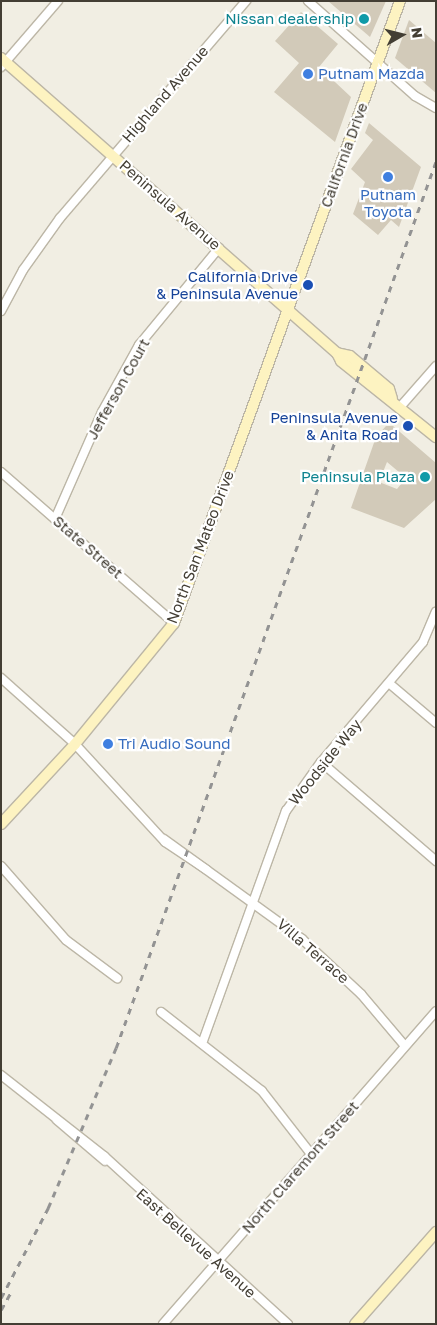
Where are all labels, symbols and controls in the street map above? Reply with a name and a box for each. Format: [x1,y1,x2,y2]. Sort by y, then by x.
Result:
place label: Nissan dealership [225,10,354,28]
north arrow [377,10,427,60]
marker: Nissan dealership [358,13,370,25]
text: N [408,26,427,39]
street label: Highland Avenue [118,42,212,146]
place label: Putnam Mazda [318,65,424,83]
marker: Putnam Mazda [302,68,314,80]
street label: California Drive [317,100,371,210]
street label: Peninsula Avenue [116,156,224,254]
marker: Putnam Toyota [382,171,394,183]
place label: Putnam Toyota [360,185,416,220]
place label: California Drive & Peninsula Avenue [156,267,298,302]
marker: California Drive & Peninsula Avenue [302,279,314,291]
street label: Jefferson Court [83,335,153,443]
place label: Peninsula Avenue & Anita Road [270,408,398,443]
marker: Peninsula Avenue & Anita Road [402,420,414,432]
street label: North San Mateo Drive [162,468,238,626]
place label: Peninsula Plaza [301,468,415,486]
marker: Peninsula Plaza [419,471,431,483]
street label: State Street [49,512,127,582]
street label: Woodside Way [285,716,365,808]
place label: Tri Audio Sound [118,735,231,753]
marker: Tri Audio Sound [102,738,114,750]
street label: Villa Terrace [273,915,353,987]
street label: North Claremont Street [238,1097,362,1237]
street label: East Bellevue Avenue [133,1185,259,1301]

